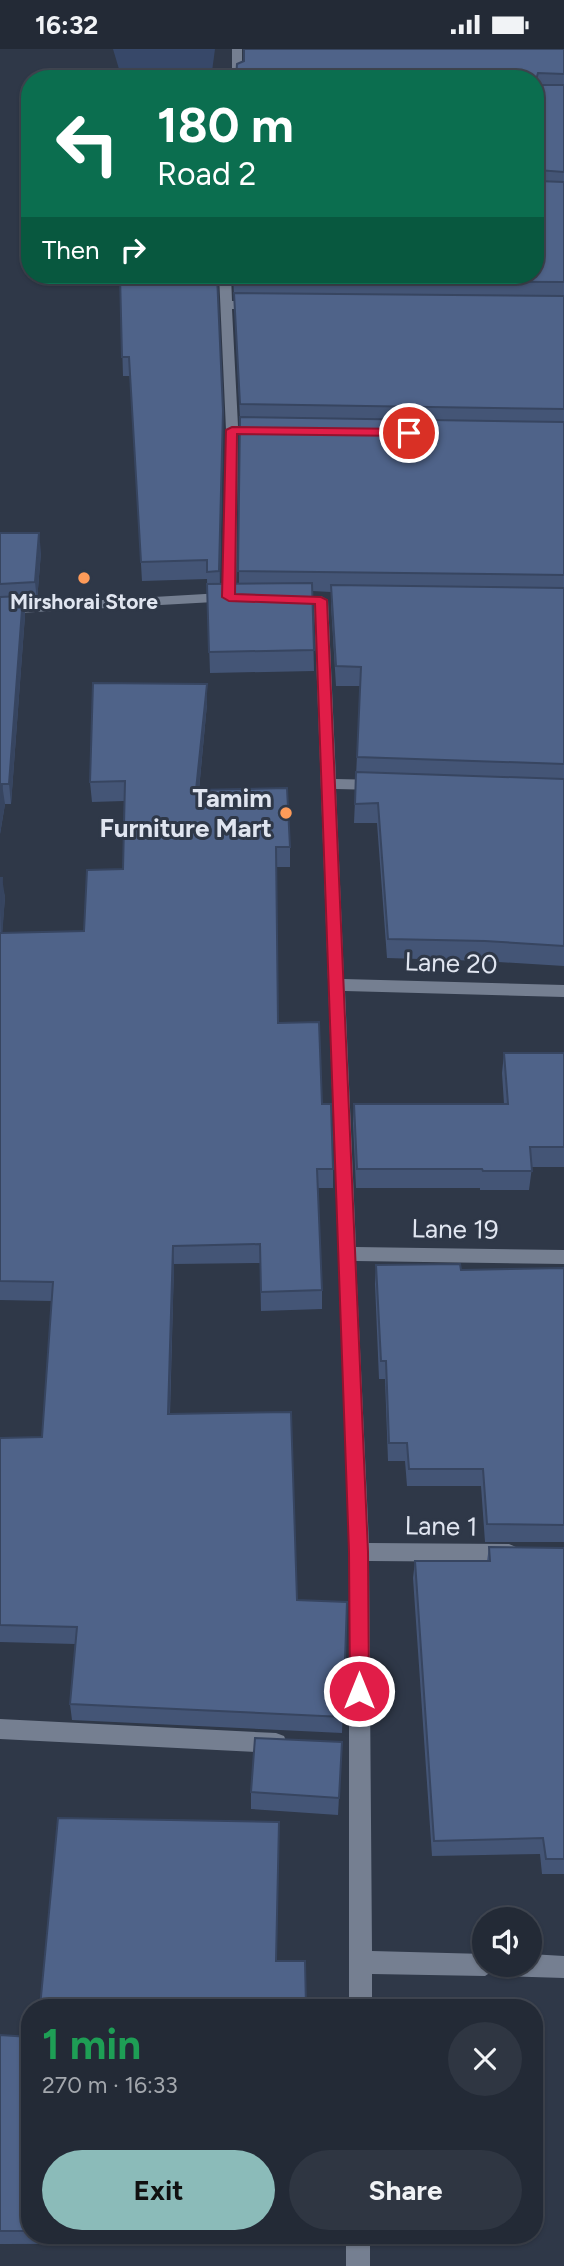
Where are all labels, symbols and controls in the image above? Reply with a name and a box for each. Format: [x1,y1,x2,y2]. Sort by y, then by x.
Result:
text: 16:32 [35,9,98,41]
text: 180 m [157,95,294,154]
icon: left [42,98,133,189]
text: Road 2 [157,155,256,193]
icon: right [114,231,152,269]
text: Then [42,234,100,266]
pin [379,403,439,463]
icon: arrive [390,414,428,452]
marker: Mirshorai Store [76,570,92,586]
place label: Mirshorai Store [10,589,158,614]
place label: Tamim Furniture Mart [100,782,272,844]
marker: Tamim Furniture Mart [278,805,294,821]
street label: Lane 20 [404,945,498,981]
street label: Lane 19 [411,1212,499,1246]
street label: Lane 1 [404,1509,478,1543]
position arrow [322,1654,396,1728]
map controls [472,1907,542,1977]
button: sound [472,1907,542,1977]
text: 1 min [42,2019,141,2070]
button: close [448,2022,522,2096]
text: 270 m · 16:33 [42,2071,178,2099]
button: Exit [42,2150,275,2230]
button: Share [289,2150,522,2230]

